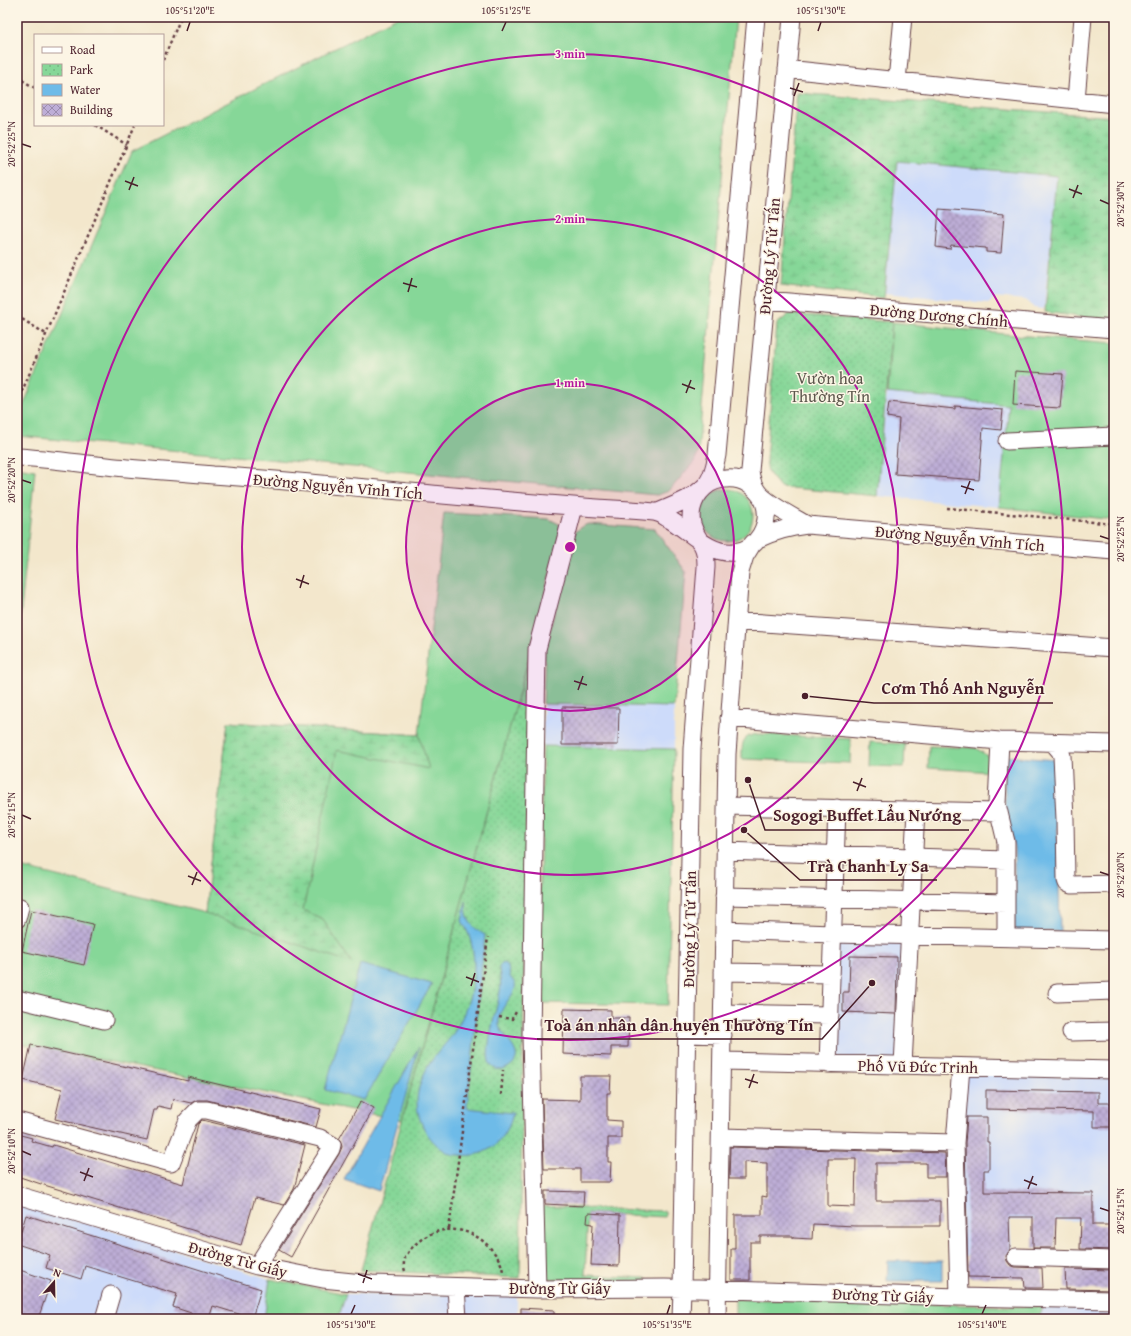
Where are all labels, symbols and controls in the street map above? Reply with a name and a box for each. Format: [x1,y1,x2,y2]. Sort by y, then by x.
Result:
text: 105°51'20"E [165,3,215,18]
text: 105°51'25"E [481,3,531,18]
text: 105°51'30"E [796,3,846,18]
legend [34,34,164,126]
text: Road [70,41,96,58]
text: 3 min [555,45,585,62]
text: Park [70,61,94,78]
text: Water [70,81,100,98]
text: Building [70,101,113,118]
text: 20°52'25"N [4,121,19,167]
text: 20°52'30"N [1113,181,1128,227]
street label: Đường Lý Tử Tấn [752,197,786,315]
text: 2 min [555,210,585,227]
street label: Đường Dương Chính [869,297,1009,333]
park label: Vườn hoa Thường Tín [790,366,870,408]
text: 1 min [555,374,585,391]
text: 20°52'20"N [4,457,19,503]
street label: Đường Nguyễn Vĩnh Tích [252,467,424,505]
text: 20°52'25"N [1113,516,1128,562]
street label: Đường Nguyễn Vĩnh Tích [874,519,1046,557]
centre of rings [563,540,577,554]
callout: Cơm Thố Anh Nguyễn [874,674,1053,703]
text: Cơm Thố Anh Nguyễn [882,675,1044,700]
text: 20°52'15"N [4,792,19,838]
callout: Sogogi Buffet Lẩu Nướng [765,801,969,830]
text: Sogogi Buffet Lẩu Nướng [773,802,961,827]
callout: Trà Chanh Ly Sa [800,851,937,880]
text: 20°52'20"N [1113,852,1128,898]
text: Trà Chanh Ly Sa [807,853,929,878]
street label: Đường Lý Tử Tấn [676,870,702,988]
callout: Toà án nhân dân huyện Thường Tín [537,1010,822,1039]
text: Toà án nhân dân huyện Thường Tín [544,1012,814,1037]
street label: Phố Vũ Đức Trinh [858,1053,978,1079]
text: 20°52'10"N [4,1128,19,1174]
text: 20°52'15"N [1113,1188,1128,1234]
street label: Đường Từ Giấy [186,1234,290,1284]
north arrow [34,1262,74,1302]
text: N [51,1264,64,1282]
street label: Đường Từ Giấy [509,1276,611,1300]
street label: Đường Từ Giấy [832,1281,934,1309]
text: 105°51'30"E [326,1317,376,1332]
text: 105°51'35"E [642,1317,692,1332]
text: 105°51'40"E [957,1317,1007,1332]

